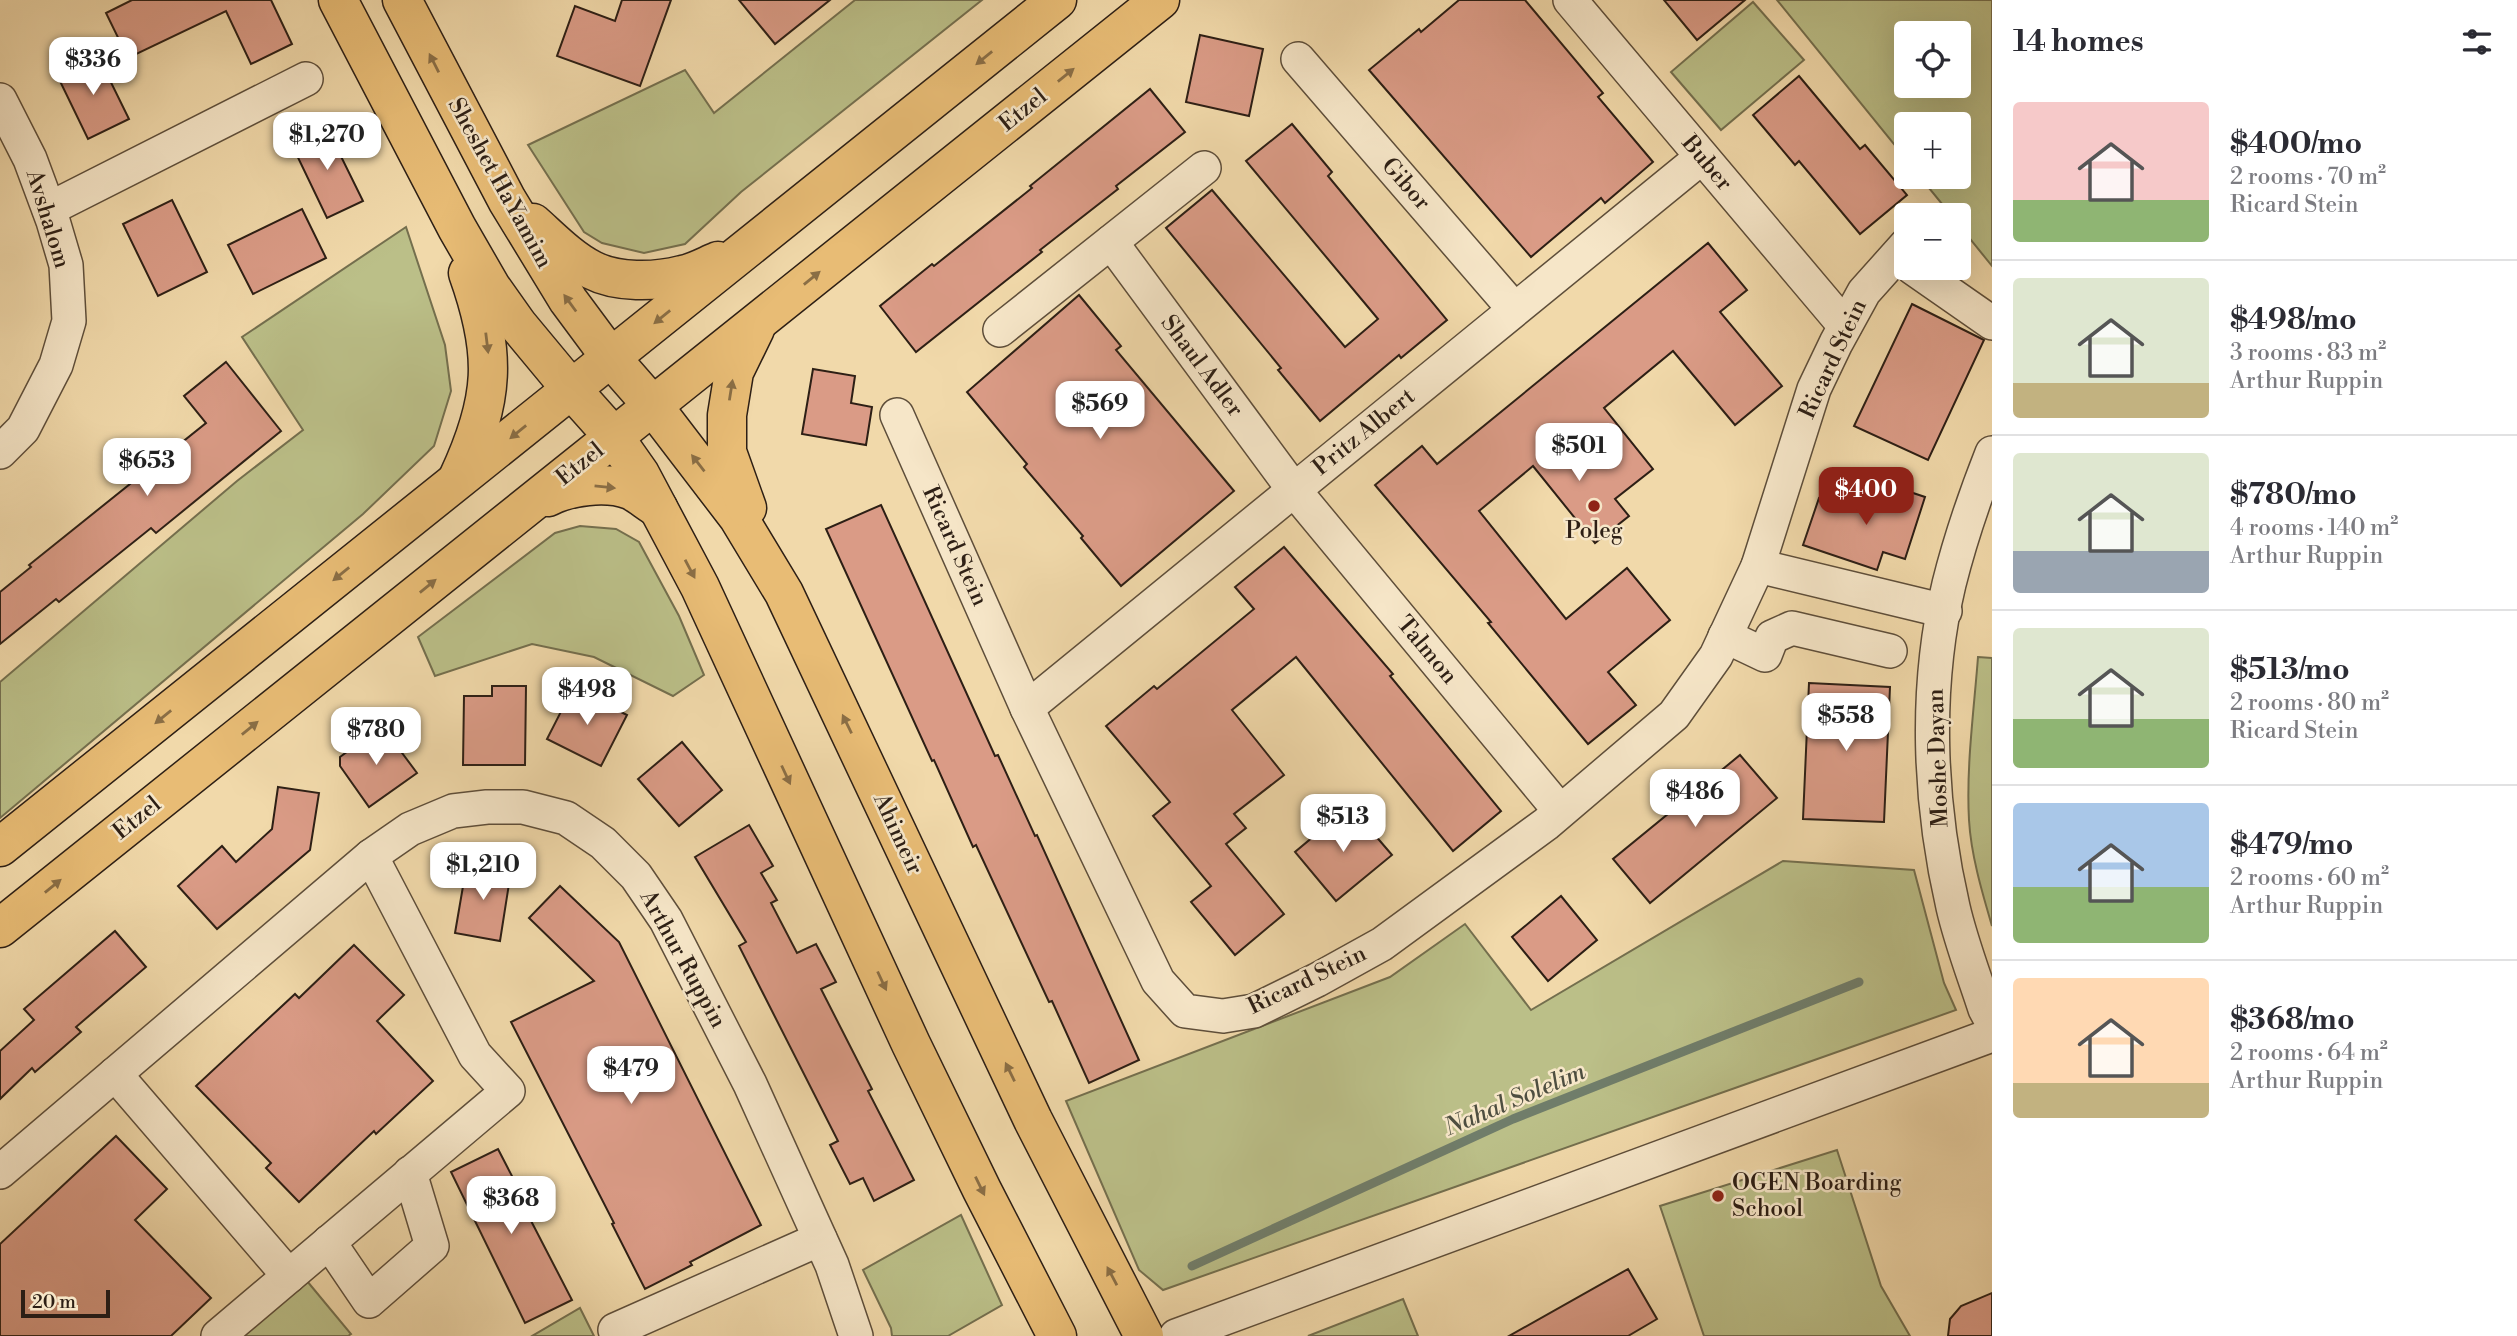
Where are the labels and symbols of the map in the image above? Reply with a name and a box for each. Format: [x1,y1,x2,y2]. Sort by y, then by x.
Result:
pin: $336 [52,38,134,97]
one-way arrow [976,50,994,65]
one-way arrow [428,53,439,73]
one-way arrow [1058,68,1075,83]
street label: Etzel [993,82,1053,138]
street label: Sheshet HaYamim [442,93,558,273]
pin: $1,270 [270,113,384,172]
street label: Buber [1675,129,1738,197]
street label: Gibor [1376,152,1436,216]
street label: Avshalom [19,165,76,272]
one-way arrow [803,271,821,286]
one-way arrow [563,294,577,312]
street label: Ricard Stein [1793,295,1873,423]
one-way arrow [654,309,672,324]
street label: Shaul Adler [1155,310,1249,422]
one-way arrow [481,333,492,355]
one-way arrow [726,378,737,400]
pin: $569 [1059,382,1141,441]
street label: Pritz Albert [1307,382,1421,482]
pin: $501 [1538,424,1620,483]
one-way arrow [510,425,528,440]
street label: Etzel [550,436,610,492]
pin: $653 [106,438,188,498]
one-way arrow [692,454,706,472]
pin: $400 [1825,468,1907,527]
one-way arrow [594,482,616,493]
street label: Ricard Stein [916,482,994,611]
marker: Poleg [1586,498,1602,514]
place label: Poleg [1565,517,1623,545]
one-way arrow [684,559,696,579]
one-way arrow [332,567,350,582]
one-way arrow [419,579,436,594]
street label: Talmon [1391,610,1464,690]
pin: $498 [546,668,628,727]
street label: Moshe Dayan [1922,688,1954,828]
pin: $558 [1805,694,1887,753]
pin: $780 [335,708,417,767]
one-way arrow [155,709,173,724]
one-way arrow [841,714,853,734]
one-way arrow [241,721,259,736]
one-way arrow [780,765,792,785]
pin: $486 [1654,770,1736,829]
street label: Ahimeir [867,788,929,879]
street label: Etzel [107,790,167,846]
pin: $513 [1302,794,1384,854]
pin: $1,210 [426,842,540,902]
one-way arrow [44,878,62,893]
street label: Arthur Ruppin [633,884,733,1033]
street label: Ricard Stein [1243,939,1371,1021]
one-way arrow [876,971,887,991]
pin: $479 [590,1046,672,1106]
water label: Nahal Solelim [1439,1057,1591,1144]
one-way arrow [1005,1062,1016,1082]
place label: OGEN Boarding School [1732,1169,1902,1223]
pin: $368 [470,1176,552,1236]
one-way arrow [974,1176,986,1196]
marker: OGEN Boarding School [1710,1188,1726,1204]
one-way arrow [1107,1265,1119,1285]
scale bar [21,1287,110,1319]

